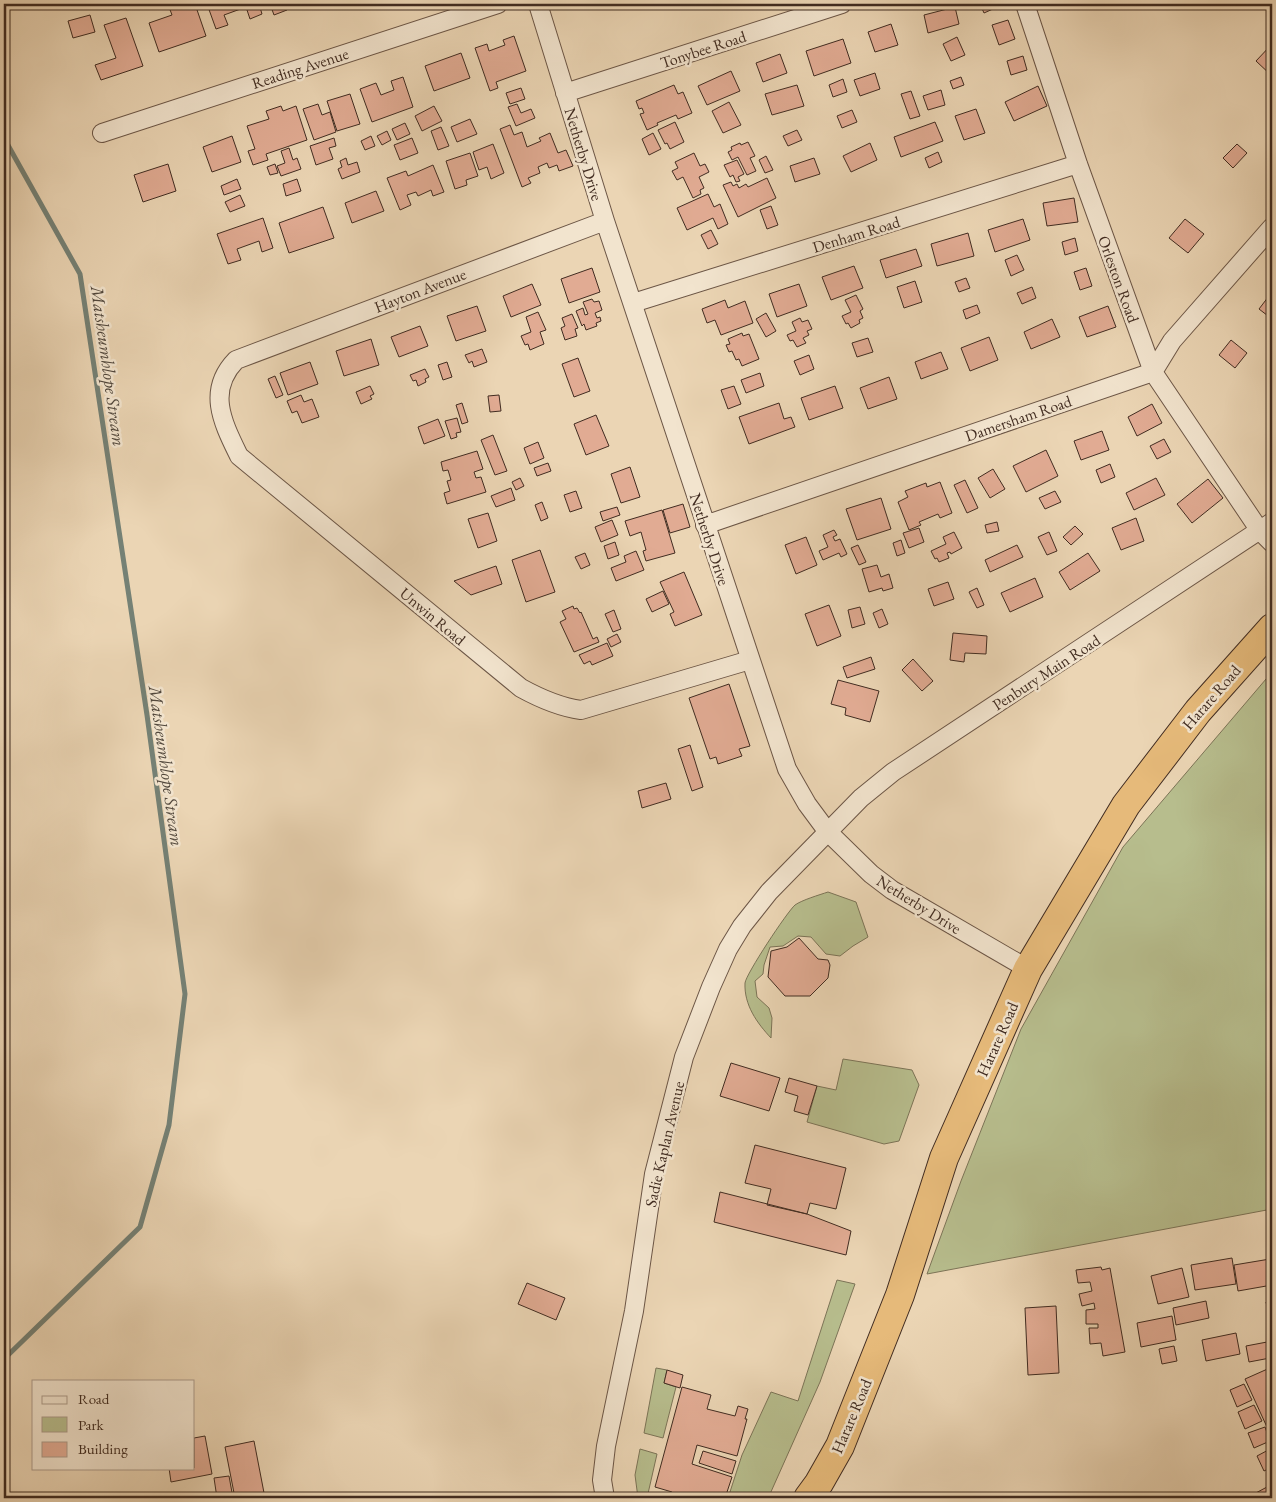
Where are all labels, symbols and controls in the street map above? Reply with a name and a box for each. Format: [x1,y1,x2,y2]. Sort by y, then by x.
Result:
street label: Tonybee Road [658,25,750,73]
street label: Reading Avenue [249,43,351,94]
street label: Netherby Drive [559,105,608,203]
street label: Denham Road [810,211,903,258]
street label: Orleston Road [1093,233,1144,326]
street label: Hayton Avenue [371,263,469,318]
water label: Matsheumhlope Stream [85,283,131,448]
street label: Damersham Road [962,390,1075,447]
street label: Netherby Drive [685,490,734,588]
street label: Unwin Road [395,583,471,651]
street label: Penbury Main Road [988,629,1105,715]
street label: Harare Road [1177,660,1246,734]
water label: Matsheumhlope Stream [143,683,189,848]
street label: Netherby Drive [872,870,965,939]
street label: Harare Road [972,998,1024,1080]
street label: Sadie Kaplan Avenue [640,1079,689,1209]
street label: Harare Road [826,1375,877,1457]
legend [32,1380,195,1470]
text: Road [78,1389,110,1408]
text: Park [78,1415,105,1434]
text: Building [78,1439,128,1458]

